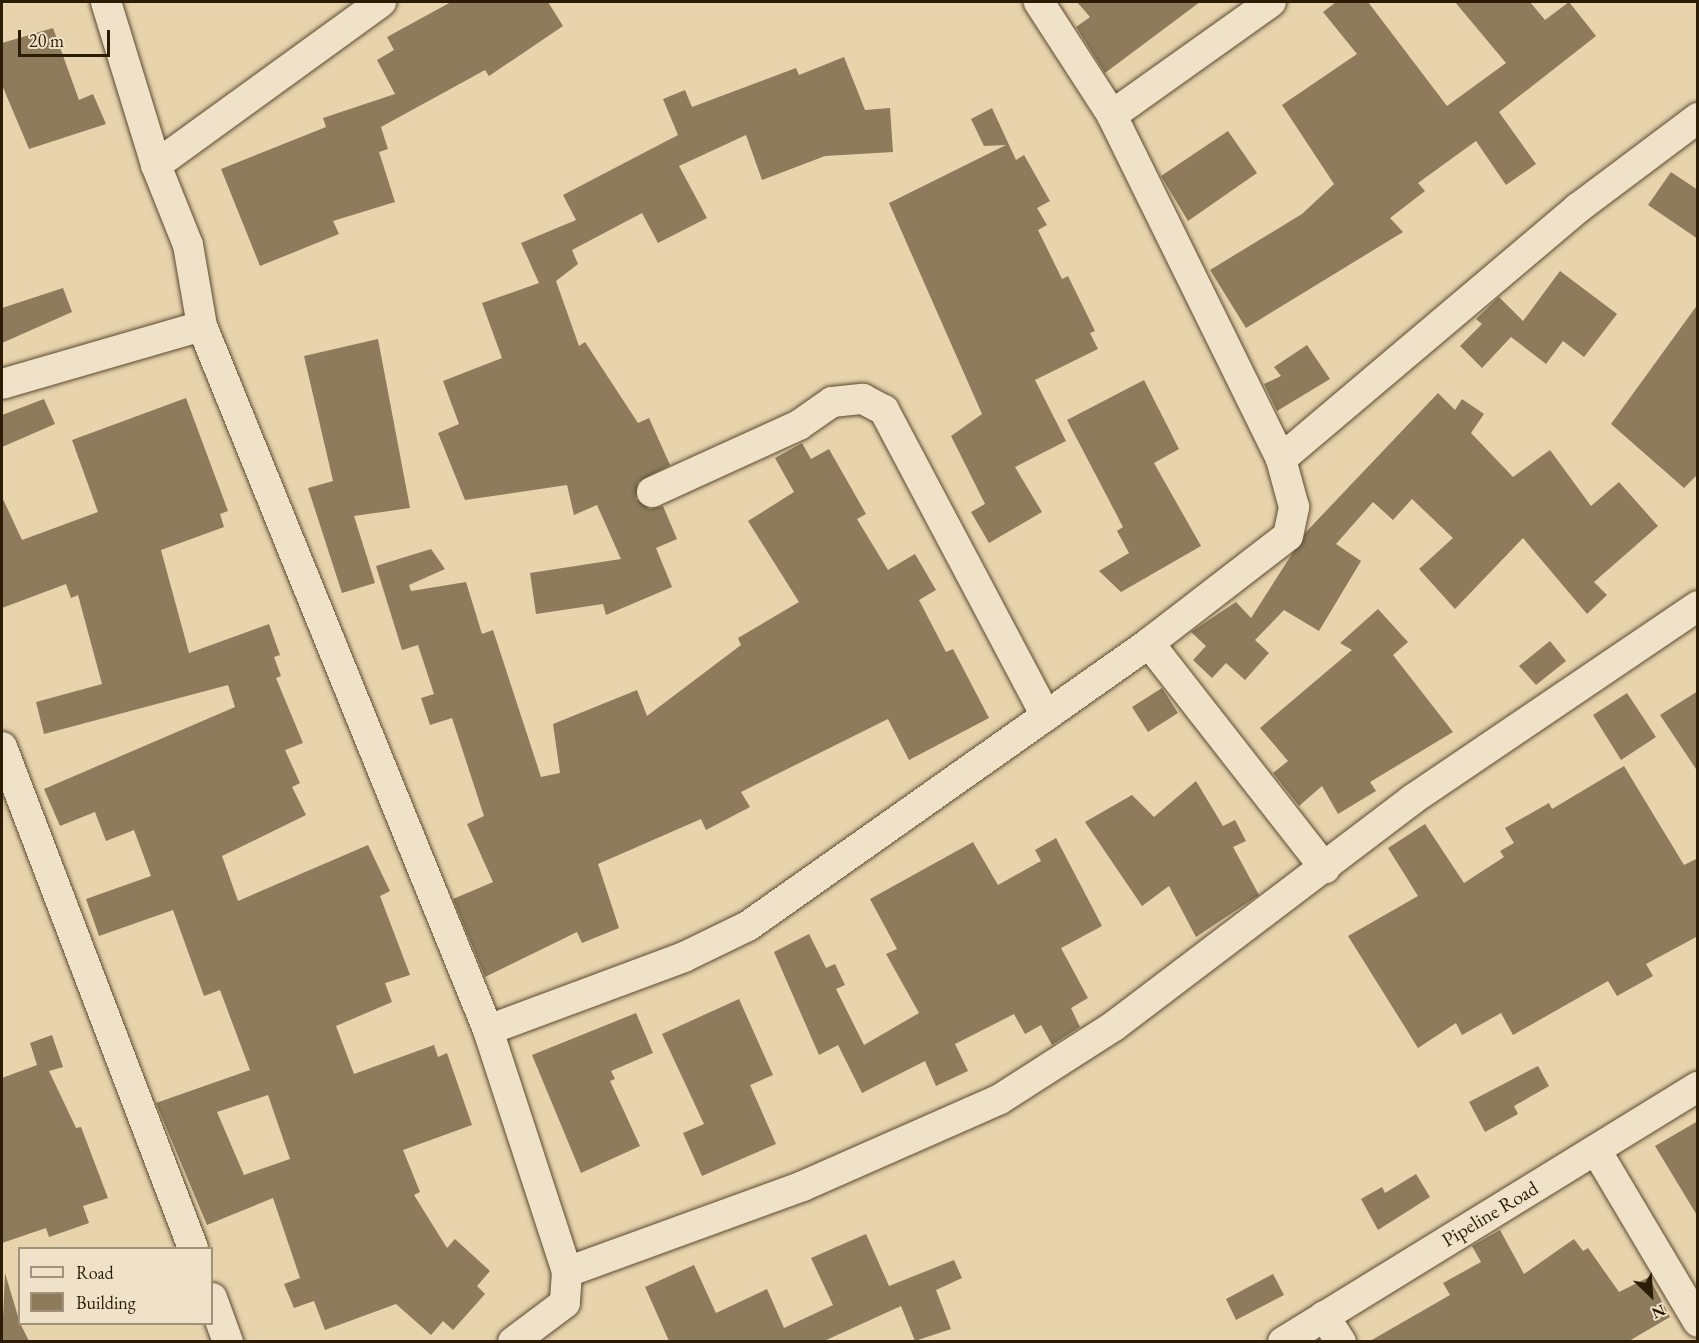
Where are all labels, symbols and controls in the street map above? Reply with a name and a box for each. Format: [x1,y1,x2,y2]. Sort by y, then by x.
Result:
scale bar [21,18,112,56]
text: 20 m [29,29,64,52]
street label: Pipeline Road [1438,1176,1542,1252]
legend [18,1247,213,1325]
text: Road [76,1261,114,1284]
north arrow [1621,1265,1681,1325]
text: Building [76,1291,136,1314]
text: N [1649,1300,1669,1324]

